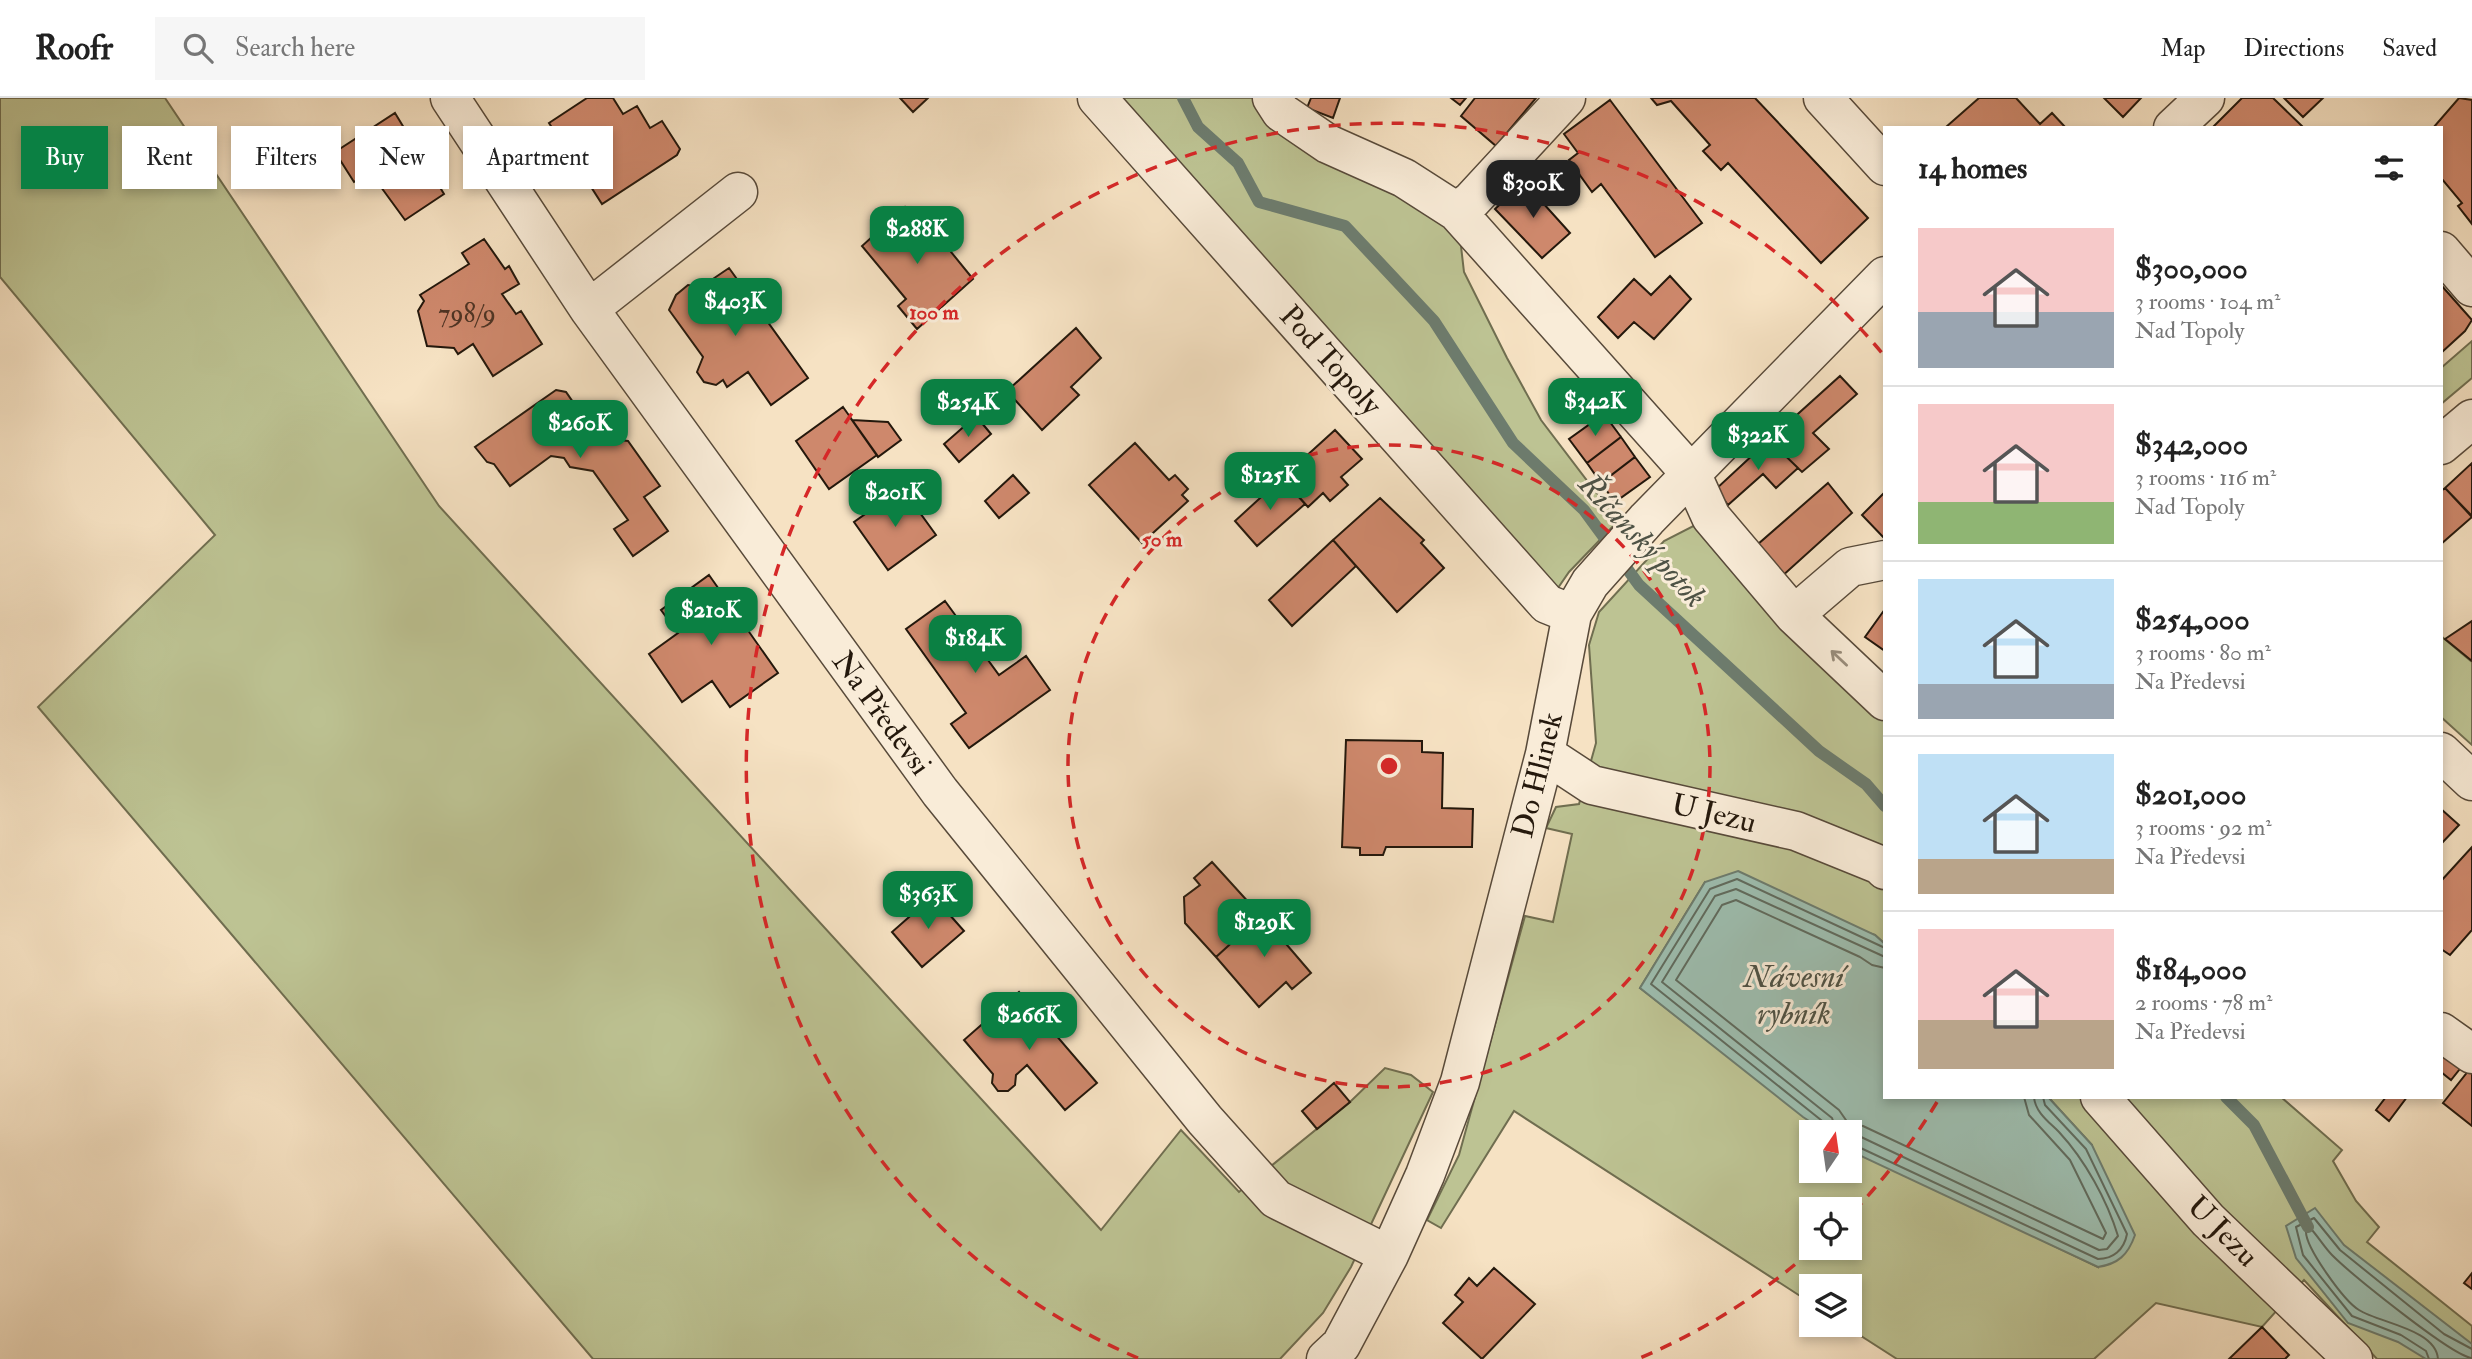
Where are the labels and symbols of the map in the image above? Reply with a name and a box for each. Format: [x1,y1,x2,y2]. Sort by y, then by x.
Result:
pin: $300K [1484,160,1582,220]
pin: $288K [868,206,966,266]
pin: $403K [686,278,784,338]
house number: 798/9 [438,298,496,330]
street label: Pod Topoly [1272,298,1390,424]
text: 100 m [909,299,960,326]
pin: $342K [1546,378,1644,438]
pin: $254K [919,380,1017,439]
pin: $260K [531,400,629,460]
pin: $322K [1709,412,1807,472]
pin: $125K [1221,452,1319,512]
water label: Říčanský potok [1569,464,1715,616]
pin: $201K [846,470,944,529]
text: 50 m [1142,526,1183,553]
pin: $210K [662,588,760,647]
pin: $184K [926,616,1024,675]
street label: Na Předevsi [824,644,939,783]
one-way arrow [1831,649,1848,666]
street label: Do Hlinek [1504,709,1571,842]
centre of rings [1377,754,1401,778]
street label: U Jezu [1668,786,1760,841]
pin: $363K [879,872,977,931]
pin: $129K [1215,900,1313,959]
water label: Návesní rybník [1742,957,1850,1034]
pin: $266K [980,992,1078,1052]
north arrow [1799,1120,1862,1183]
street label: U Jezu [2179,1188,2266,1275]

